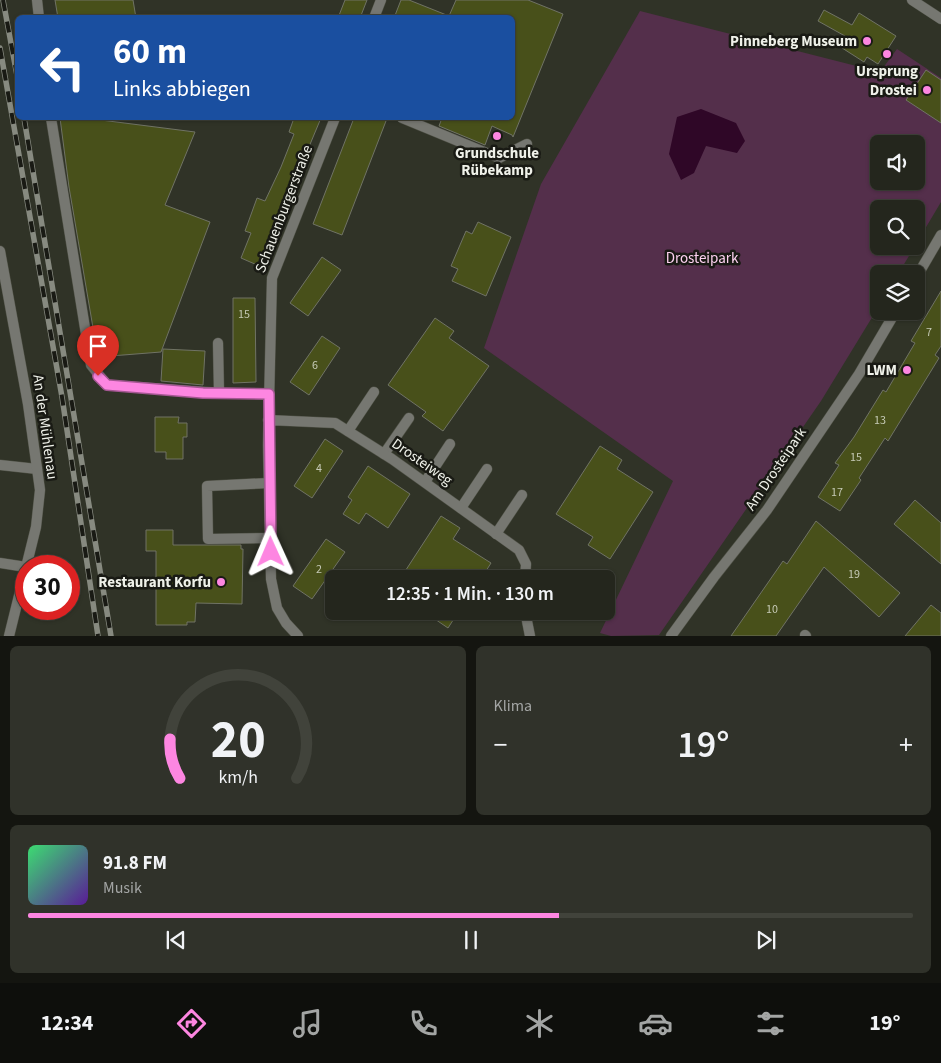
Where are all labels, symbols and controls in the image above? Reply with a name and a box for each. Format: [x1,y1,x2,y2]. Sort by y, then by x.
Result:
text: 60 m [113,27,187,77]
place label: Pinneberg Museum [730,31,857,52]
icon: left [30,35,95,100]
marker: Pinneberg Museum [861,35,873,47]
marker: Ursprung [881,48,893,60]
place label: Ursprung [856,61,918,82]
text: Links abbiegen [113,73,251,105]
place label: Drostei [870,80,917,101]
marker: Drostei [921,84,933,96]
marker: Grundschule Rübekamp [491,130,503,142]
map controls [870,135,925,320]
button: sound [870,135,925,190]
street label: Schauenburgerstraße [250,142,318,276]
place label: Grundschule Rübekamp [455,143,539,181]
button: search [870,200,925,255]
park label: Drosteipark [666,248,739,269]
button: layers [870,265,925,320]
house number: 15 [238,306,250,323]
house number: 7 [926,324,932,341]
pin [77,325,119,376]
icon: arrive [84,332,112,360]
house number: 6 [312,357,318,374]
place label: LWM [866,360,897,381]
marker: LWM [901,364,913,376]
street label: An der Mühlenau [27,373,63,481]
house number: 13 [874,412,886,429]
street label: Am Drosteipark [740,423,812,515]
street label: Drosteiweg [387,433,457,491]
house number: 15 [850,449,862,466]
house number: 4 [316,460,322,477]
house number: 17 [831,484,843,501]
position arrow [244,525,296,577]
speed limit sign: 30 [15,555,80,620]
house number: 2 [316,561,322,578]
house number: 19 [848,566,860,583]
place label: Restaurant Korfu [98,572,211,593]
marker: Restaurant Korfu [215,576,227,588]
text: 12:35 · 1 Min. · 130 m [386,581,554,608]
house number: 10 [766,601,778,618]
text: Klima [494,695,532,717]
text: 20 [210,704,265,778]
text: 19° [677,718,729,772]
text: − [494,725,507,765]
text: + [899,725,913,765]
text: km/h [218,765,258,790]
text: 91.8 FM [103,850,167,877]
text: Musik [103,877,142,899]
icon: previous [162,926,190,954]
icon: pause [457,926,485,954]
icon: next [752,926,780,954]
icon: directions [174,1006,209,1041]
icon: music [290,1006,325,1041]
icon: phone [406,1006,441,1041]
icon: climate [522,1006,557,1041]
icon: car [638,1006,673,1041]
icon: filters [753,1006,788,1041]
text: 12:34 [40,1007,93,1039]
text: 19° [869,1007,901,1039]

